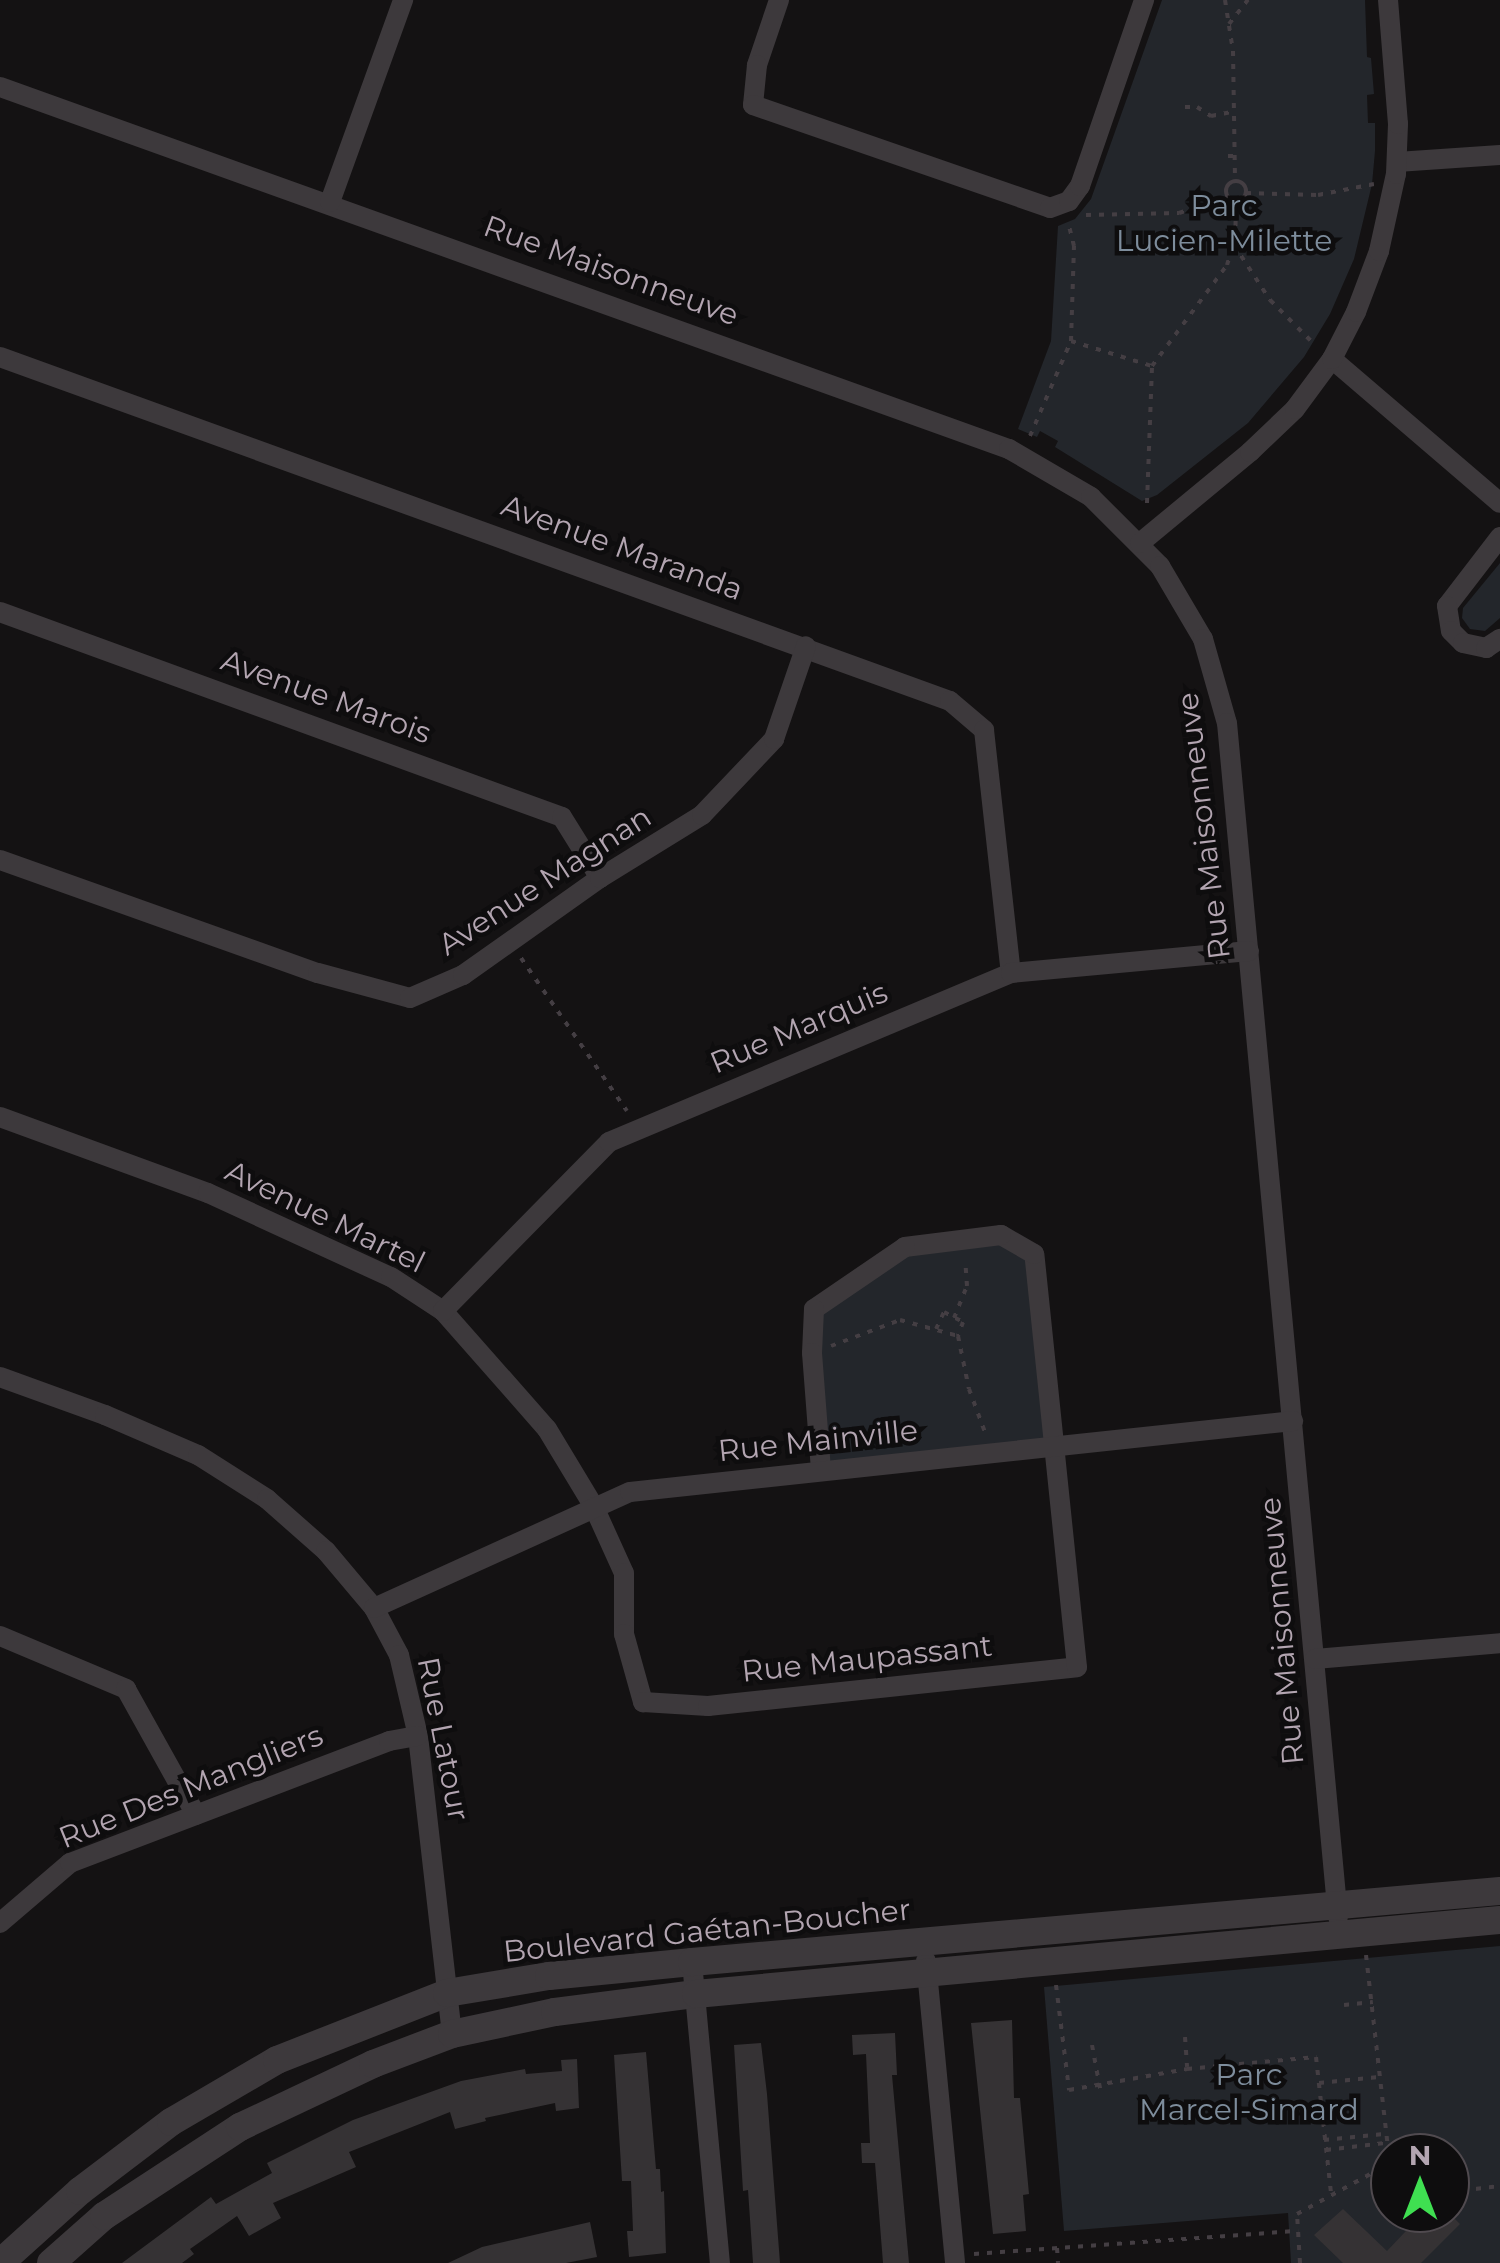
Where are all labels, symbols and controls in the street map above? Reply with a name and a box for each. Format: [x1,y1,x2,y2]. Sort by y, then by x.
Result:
park label: Parc Lucien-Milette [1116,188,1332,258]
street label: Rue Maisonneuve [479,208,743,334]
street label: Avenue Maranda [496,488,748,608]
street label: Avenue Marois [216,642,436,752]
street label: Rue Maisonneuve [1170,691,1238,961]
street label: Avenue Magnan [432,799,658,963]
street label: Rue Marquis [705,974,893,1082]
street label: Avenue Martel [219,1153,431,1281]
street label: Rue Mainville [716,1413,920,1469]
street label: Rue Maisonneuve [1252,1496,1312,1766]
street label: Rue Maupassant [740,1628,994,1690]
street label: Rue Latour [410,1654,476,1824]
street label: Rue Des Mangliers [54,1718,328,1856]
street label: Boulevard Gaétan-Boucher [502,1892,912,1970]
park label: Parc Marcel-Simard [1139,2057,1359,2128]
north arrow [1370,2133,1470,2233]
text: N [1409,2138,1431,2172]

